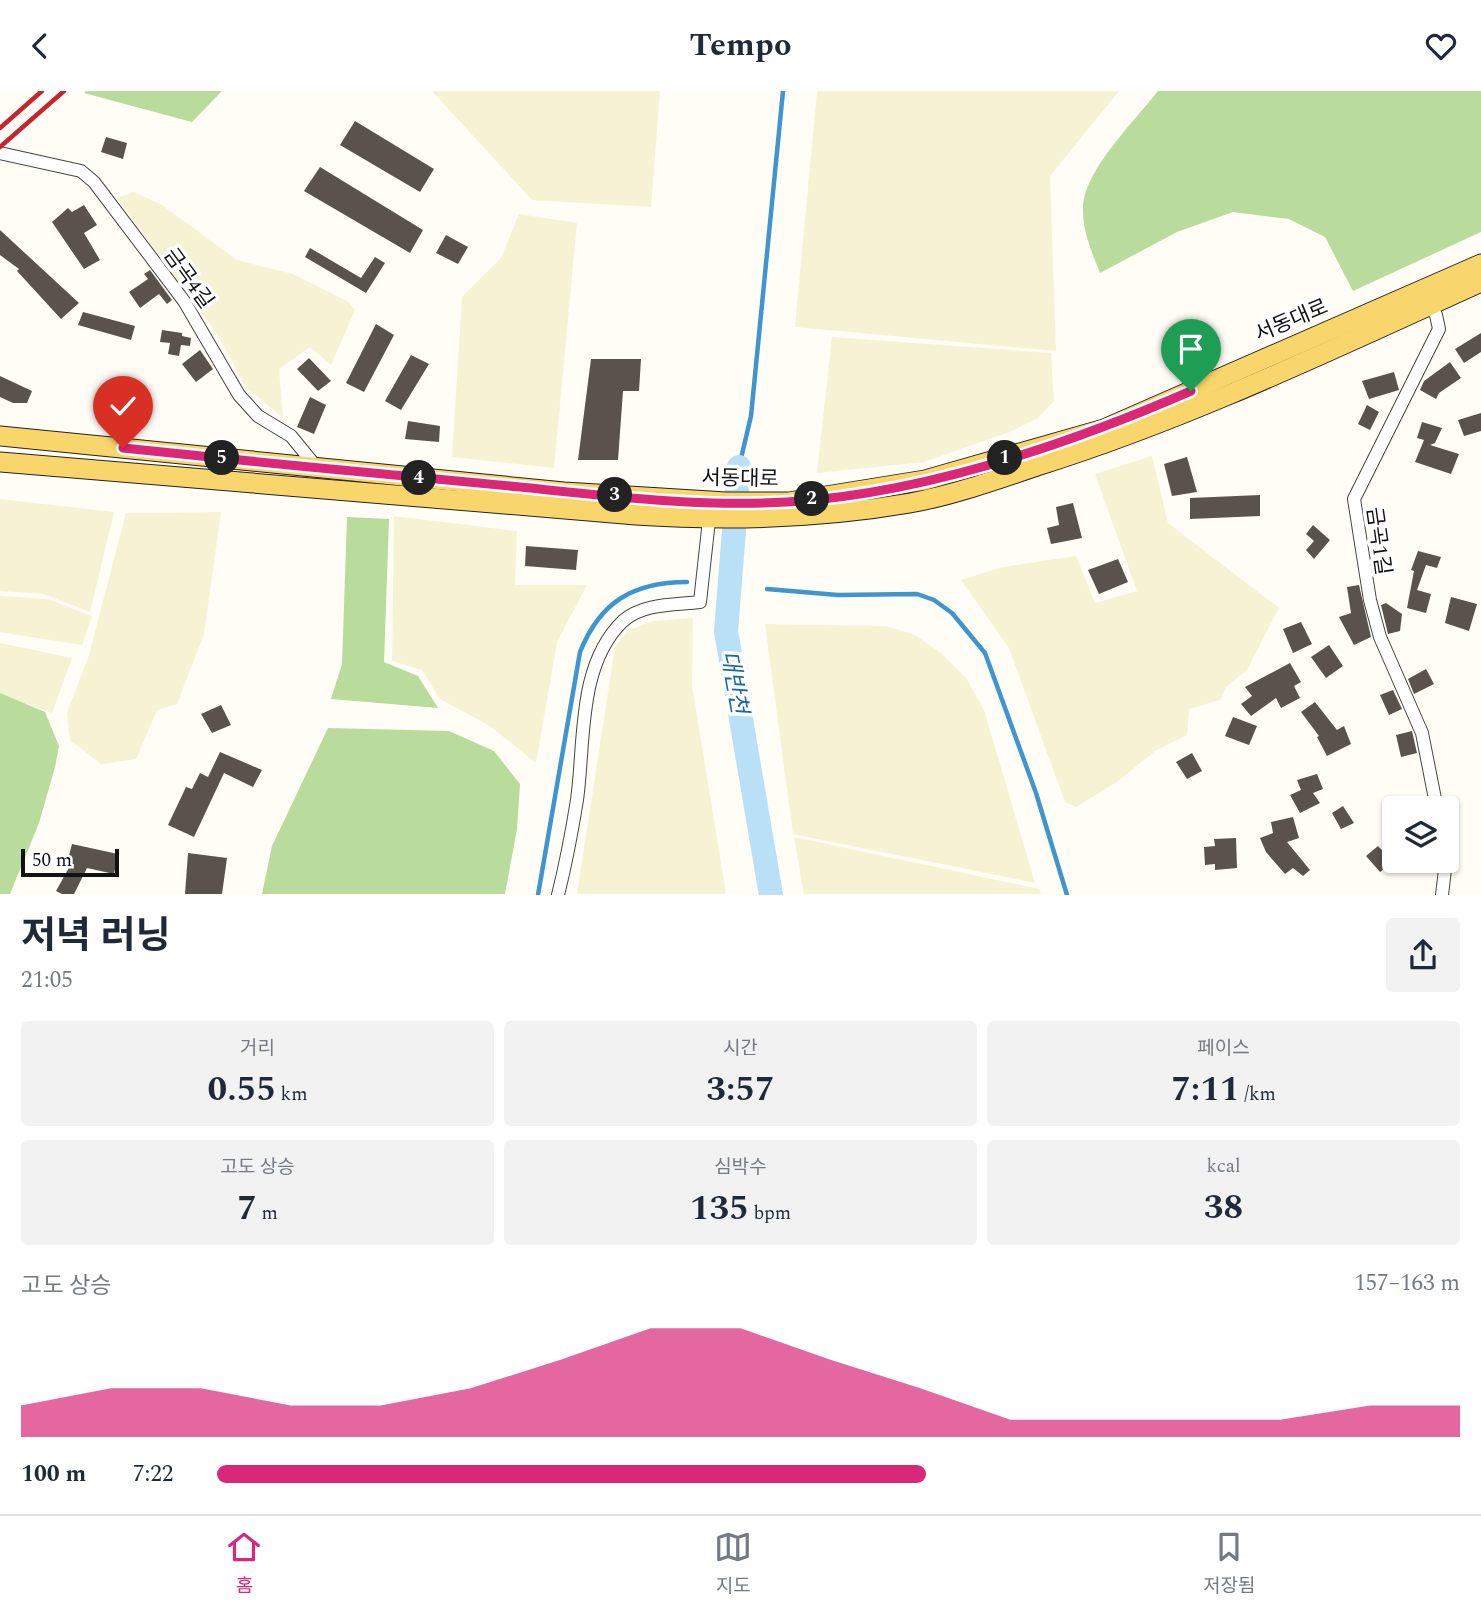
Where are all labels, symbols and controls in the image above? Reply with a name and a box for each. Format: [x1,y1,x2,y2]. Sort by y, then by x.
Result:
text: Tempo [689,21,792,70]
icon: back [21,27,59,65]
icon: heart [1422,27,1460,65]
street label: 금곡4길 [155,241,221,316]
street label: 서동대로 [1250,291,1333,351]
pin [1161,319,1221,391]
icon: arrive [1172,330,1210,368]
pin [93,376,153,448]
icon: check [104,387,142,425]
pin: 5 [204,441,240,475]
pin: 1 [988,441,1023,475]
text: 5 [216,443,227,472]
text: 1 [999,443,1010,472]
pin: 4 [402,461,436,495]
street label: 서동대로 [701,462,779,496]
text: 4 [413,463,424,492]
pin: 3 [598,477,632,513]
text: 3 [609,480,620,509]
pin: 2 [794,481,830,517]
text: 2 [806,484,817,513]
street label: 금곡1길 [1357,505,1399,577]
water label: 대반천 [711,648,757,719]
map controls [1382,796,1459,873]
button: layers [1382,796,1459,873]
scale bar [21,845,119,877]
text: 50 m [32,846,72,875]
text: 저녁 러닝 [21,908,170,966]
button: share [1386,918,1460,992]
text: 21:05 [21,963,73,998]
text: 거리 [240,1034,275,1063]
text: 시간 [723,1034,758,1063]
text: 페이스 [1197,1034,1250,1063]
text: 0.55 [208,1063,276,1116]
text: 3:57 [706,1063,775,1116]
text: 7:11 [1171,1063,1239,1116]
text: km [276,1080,308,1109]
text: /km [1239,1080,1276,1109]
text: kcal [1206,1152,1241,1181]
text: 고도 상승 [220,1153,295,1182]
text: 심박수 [714,1153,767,1182]
text: 38 [1204,1181,1243,1234]
text: 7 [237,1182,257,1235]
text: 135 [690,1182,749,1235]
text: m [257,1199,278,1228]
text: bpm [749,1199,791,1228]
text: 157–163 m [1354,1266,1460,1301]
text: 고도 상승 [21,1269,111,1304]
text: 100 m [21,1457,86,1492]
text: 7:22 [133,1457,173,1492]
tab: 홈 [225,1528,263,1601]
tab: 지도 [714,1528,752,1601]
tab: 저장됨 [1203,1528,1256,1601]

